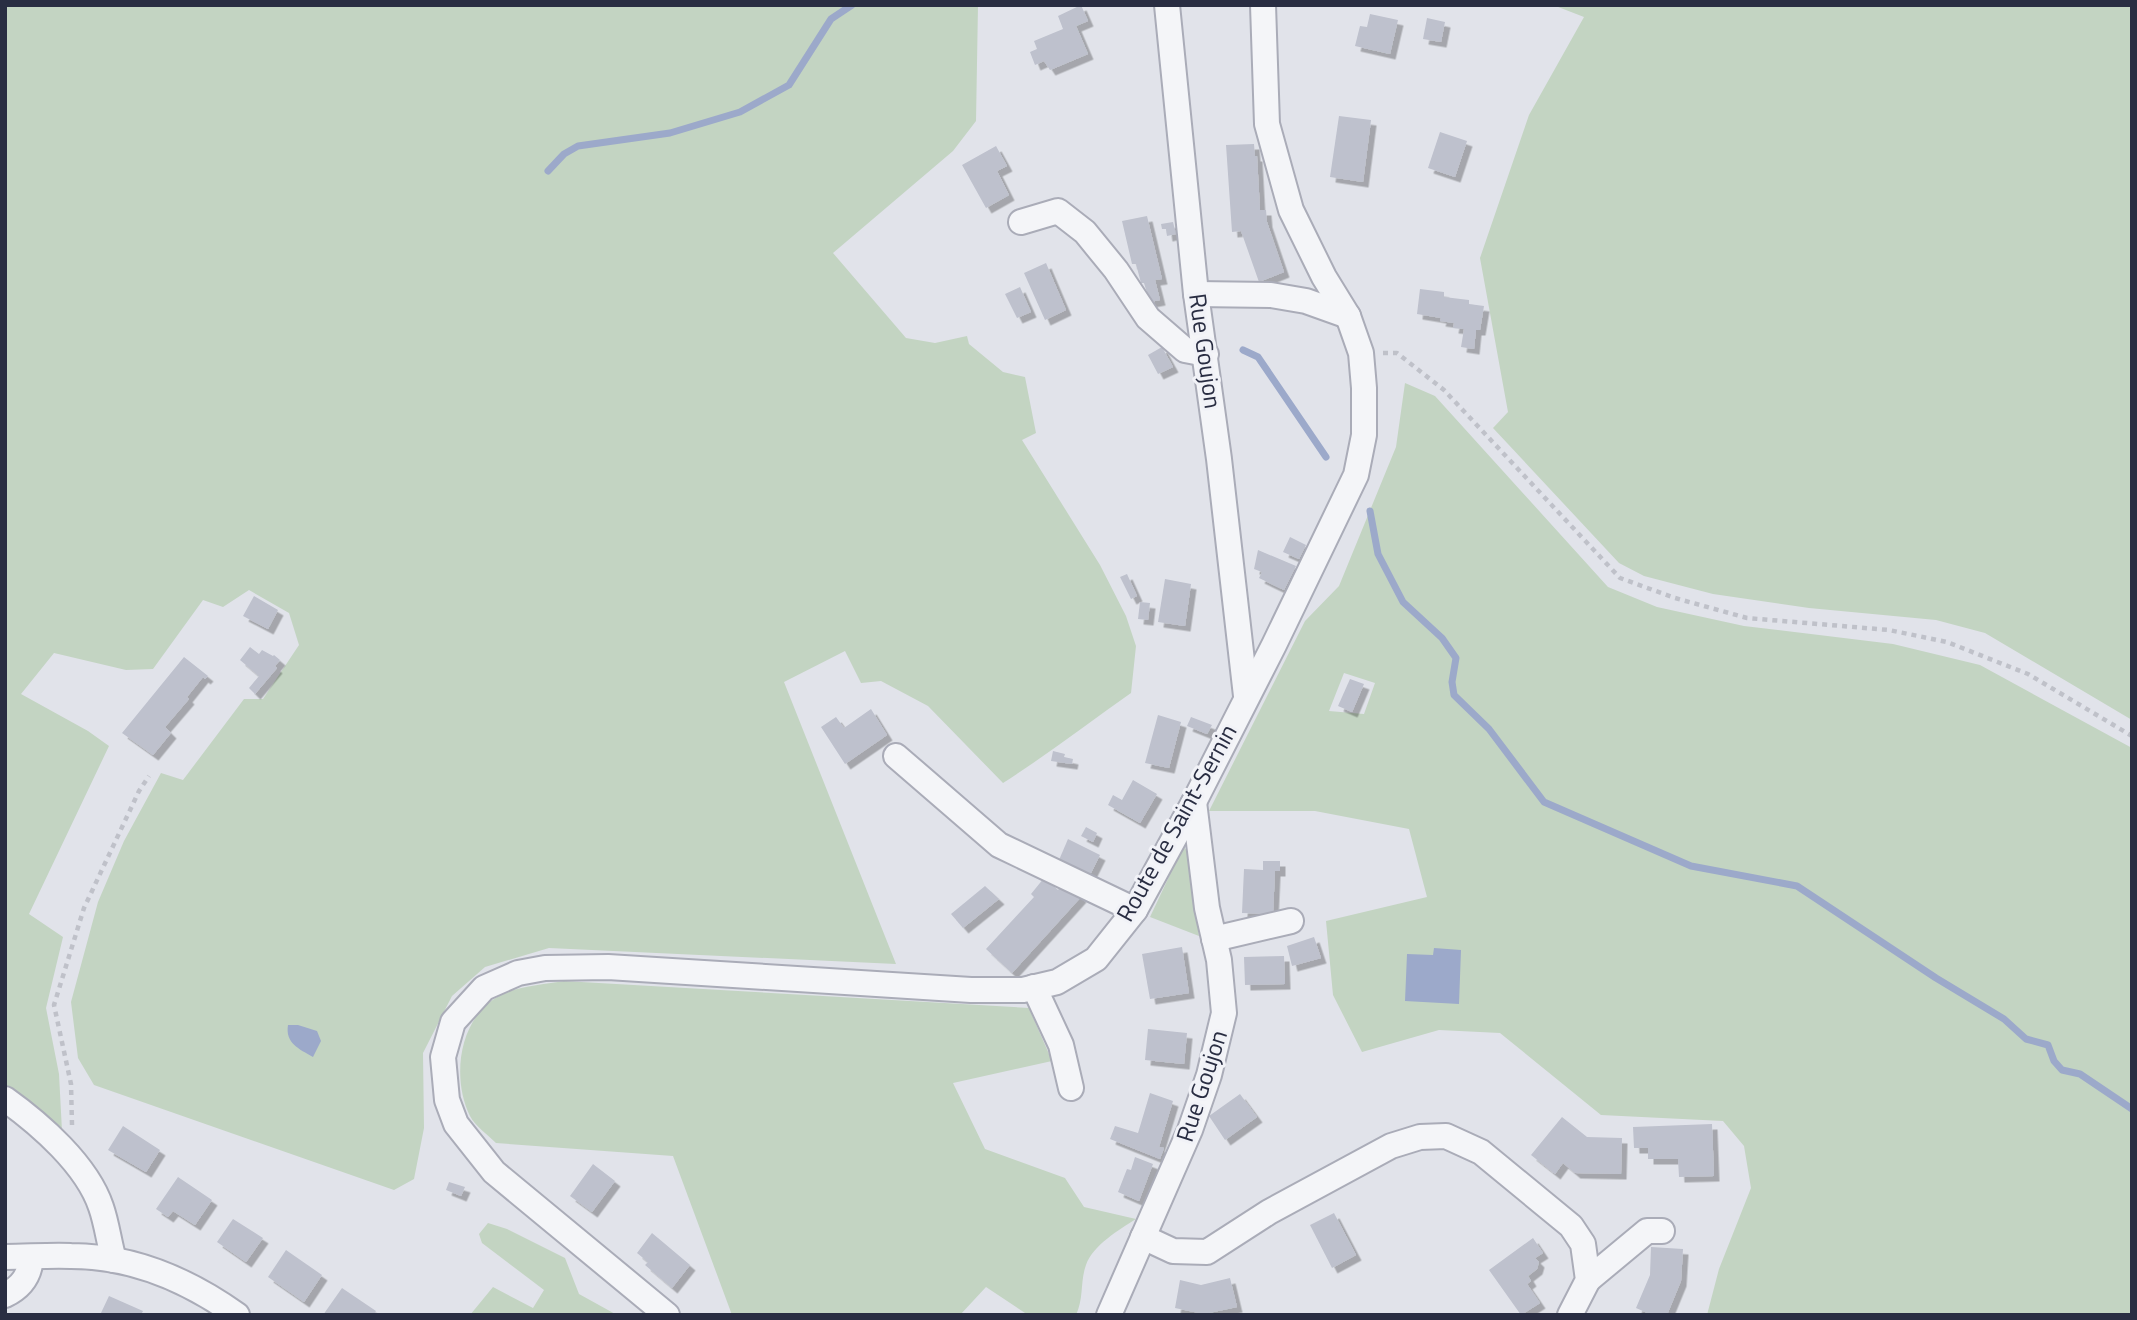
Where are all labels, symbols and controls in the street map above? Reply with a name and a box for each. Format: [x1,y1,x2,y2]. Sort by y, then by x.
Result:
street label: Rue Goujon [1180,291,1232,411]
street label: Route de Saint-Sernin [1107,717,1245,928]
street label: Rue Goujon [1166,1025,1236,1146]

